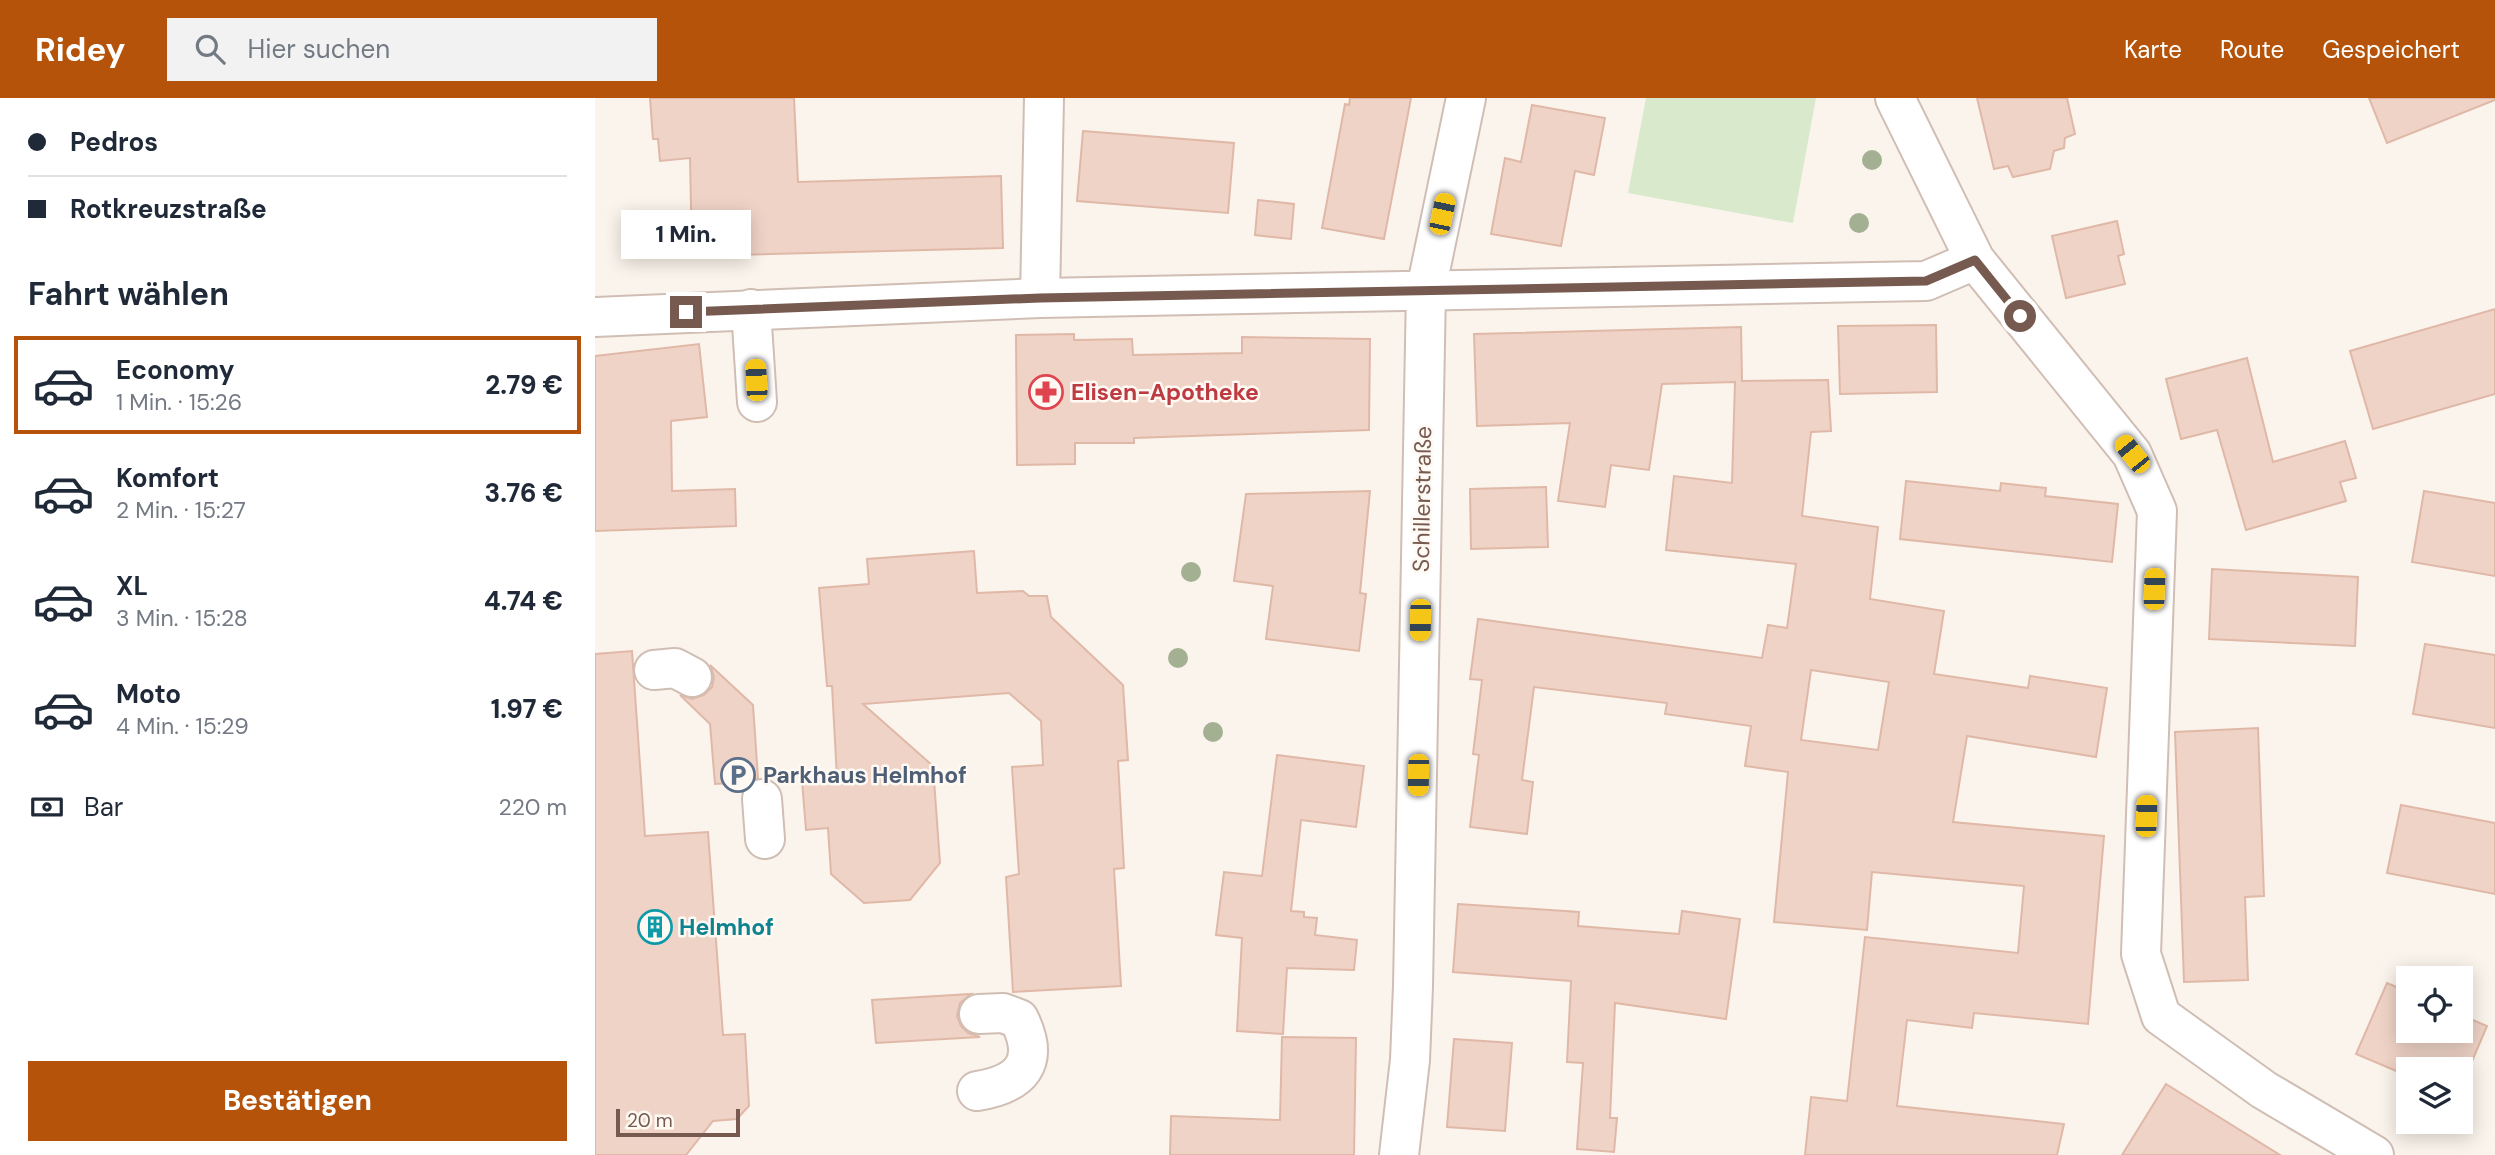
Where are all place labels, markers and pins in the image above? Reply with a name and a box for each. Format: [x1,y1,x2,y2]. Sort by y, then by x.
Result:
pharmacy icon: Elisen-Apotheke [1027,373,1065,411]
place label: Elisen-Apotheke [1071,377,1259,407]
parking icon: Parkhaus Helmhof [719,756,757,794]
place label: Parkhaus Helmhof [763,760,967,790]
building icon: Helmhof [636,908,674,946]
place label: Helmhof [679,912,774,942]

